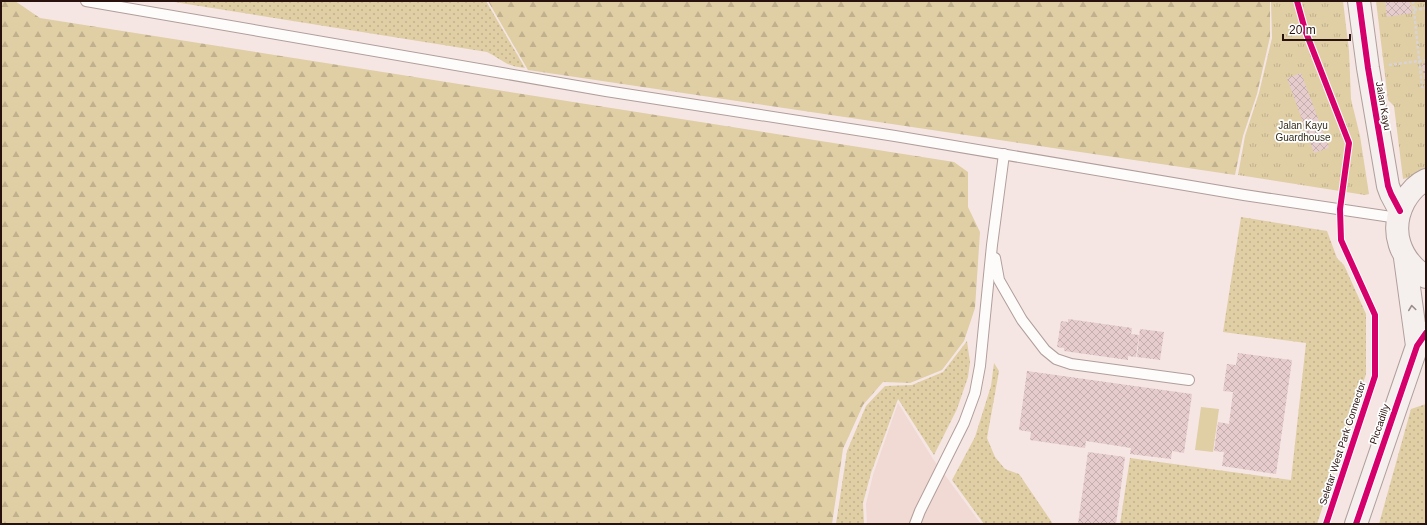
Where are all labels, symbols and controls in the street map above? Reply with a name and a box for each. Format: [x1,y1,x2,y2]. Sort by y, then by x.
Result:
scale bar [1283,16,1350,42]
text: 20 m [1289,23,1316,37]
street label: Jalan Kayu [1374,81,1393,131]
park label: Jalan Kayu Guardhouse [1275,120,1331,143]
one-way arrow [1408,305,1417,311]
street label: Seletar West Park Connector [1317,379,1368,506]
street label: Piccadilly [1367,403,1391,446]

